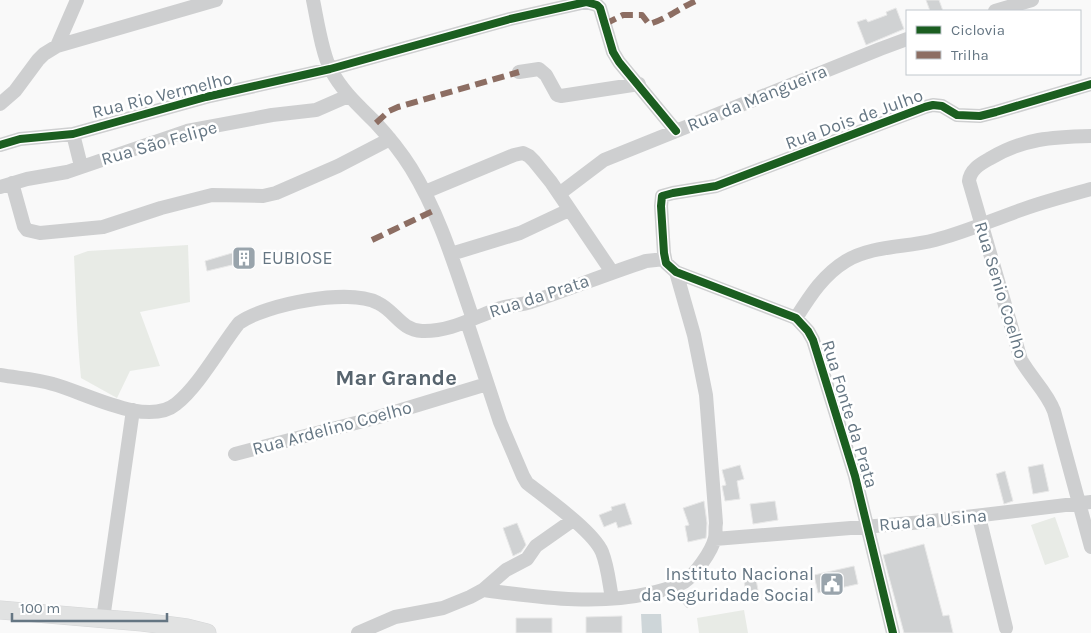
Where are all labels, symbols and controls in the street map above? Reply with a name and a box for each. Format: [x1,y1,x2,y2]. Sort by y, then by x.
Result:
legend [906,10,1081,75]
text: Ciclovia [951,21,1005,39]
text: Trilha [951,46,989,64]
street label: Rua da Mangueira [684,60,830,136]
street label: Rua Rio Vermelho [90,67,234,123]
street label: Rua Dois de Julho [782,84,926,154]
street label: Rua São Felipe [99,116,219,170]
street label: Rua Senio Coelho [970,219,1032,361]
building icon: EUBIOSE [231,245,257,271]
place label: EUBIOSE [262,247,333,269]
street label: Rua da Prata [486,269,592,323]
street label: Rua Fonte da Prata [817,337,883,491]
district label: Mar Grande [335,365,457,391]
street label: Rua Ardelino Coelho [250,396,414,460]
street label: Rua da Usina [878,504,988,536]
place label: Instituto Nacional da Seguridade Social [641,563,814,606]
public building icon: Instituto Nacional da Seguridade Social [819,571,845,597]
scale bar [12,590,168,622]
text: 100 m [20,599,60,617]

